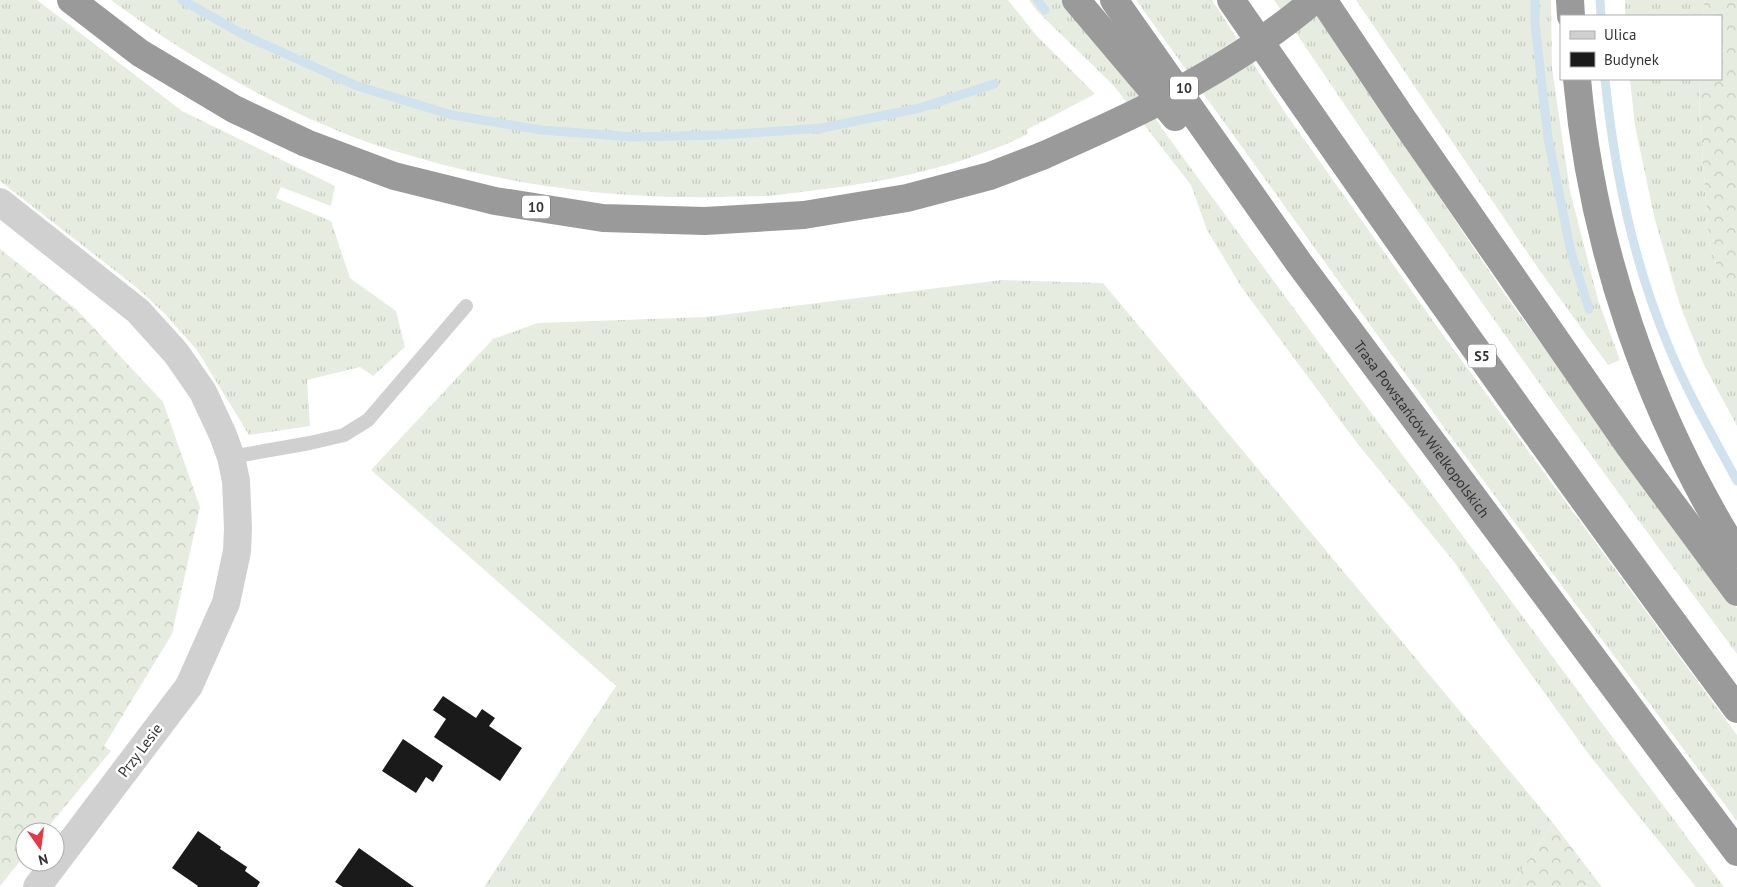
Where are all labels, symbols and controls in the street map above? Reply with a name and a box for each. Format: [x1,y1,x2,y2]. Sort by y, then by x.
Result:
legend [1560,15,1722,80]
text: Ulica [1604,25,1636,44]
text: Budynek [1604,50,1660,69]
road number: 10 [1170,76,1198,100]
road number: 10 [522,196,550,218]
street label: Trasa Powstańców Wielkopolskich [1350,336,1494,521]
road number: S5 [1468,344,1496,368]
street label: Przy Lesie [114,719,166,781]
north arrow [15,822,65,872]
text: N [37,850,50,869]

